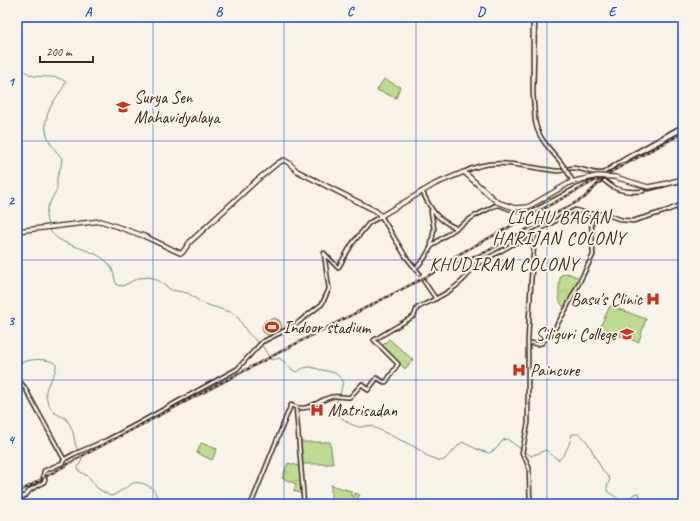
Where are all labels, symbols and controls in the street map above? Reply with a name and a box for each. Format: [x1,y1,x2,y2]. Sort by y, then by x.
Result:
text: A [85,4,93,20]
text: B [216,4,224,20]
text: C [347,4,355,20]
text: D [477,4,486,20]
text: E [609,4,618,20]
scale bar [40,38,93,64]
text: 200 m [46,44,73,60]
text: 1 [8,74,16,90]
place label: Surya Sen Mahavidyalaya [134,87,221,128]
school or university icon: Surya Sen Mahavidyalaya [115,99,131,115]
text: 2 [8,193,15,209]
district label: LICHU BAGAN HARIJAN COLONY [492,206,629,249]
district label: KHUDIRAM COLONY [429,253,582,275]
place label: Basu's Clinic [571,289,643,310]
hospital icon: Basu's Clinic [645,291,661,307]
text: 3 [8,313,15,329]
place label: Indoor stadium [283,317,372,338]
sports icon: Indoor stadium [264,319,280,335]
place label: Siliguri College [536,324,617,345]
school or university icon: Siliguri College [619,326,635,342]
place label: Paincure [530,360,581,381]
hospital icon: Paincure [511,362,527,378]
place label: Matrisadan [328,400,397,421]
hospital icon: Matrisadan [309,402,325,418]
text: 4 [8,432,16,448]

